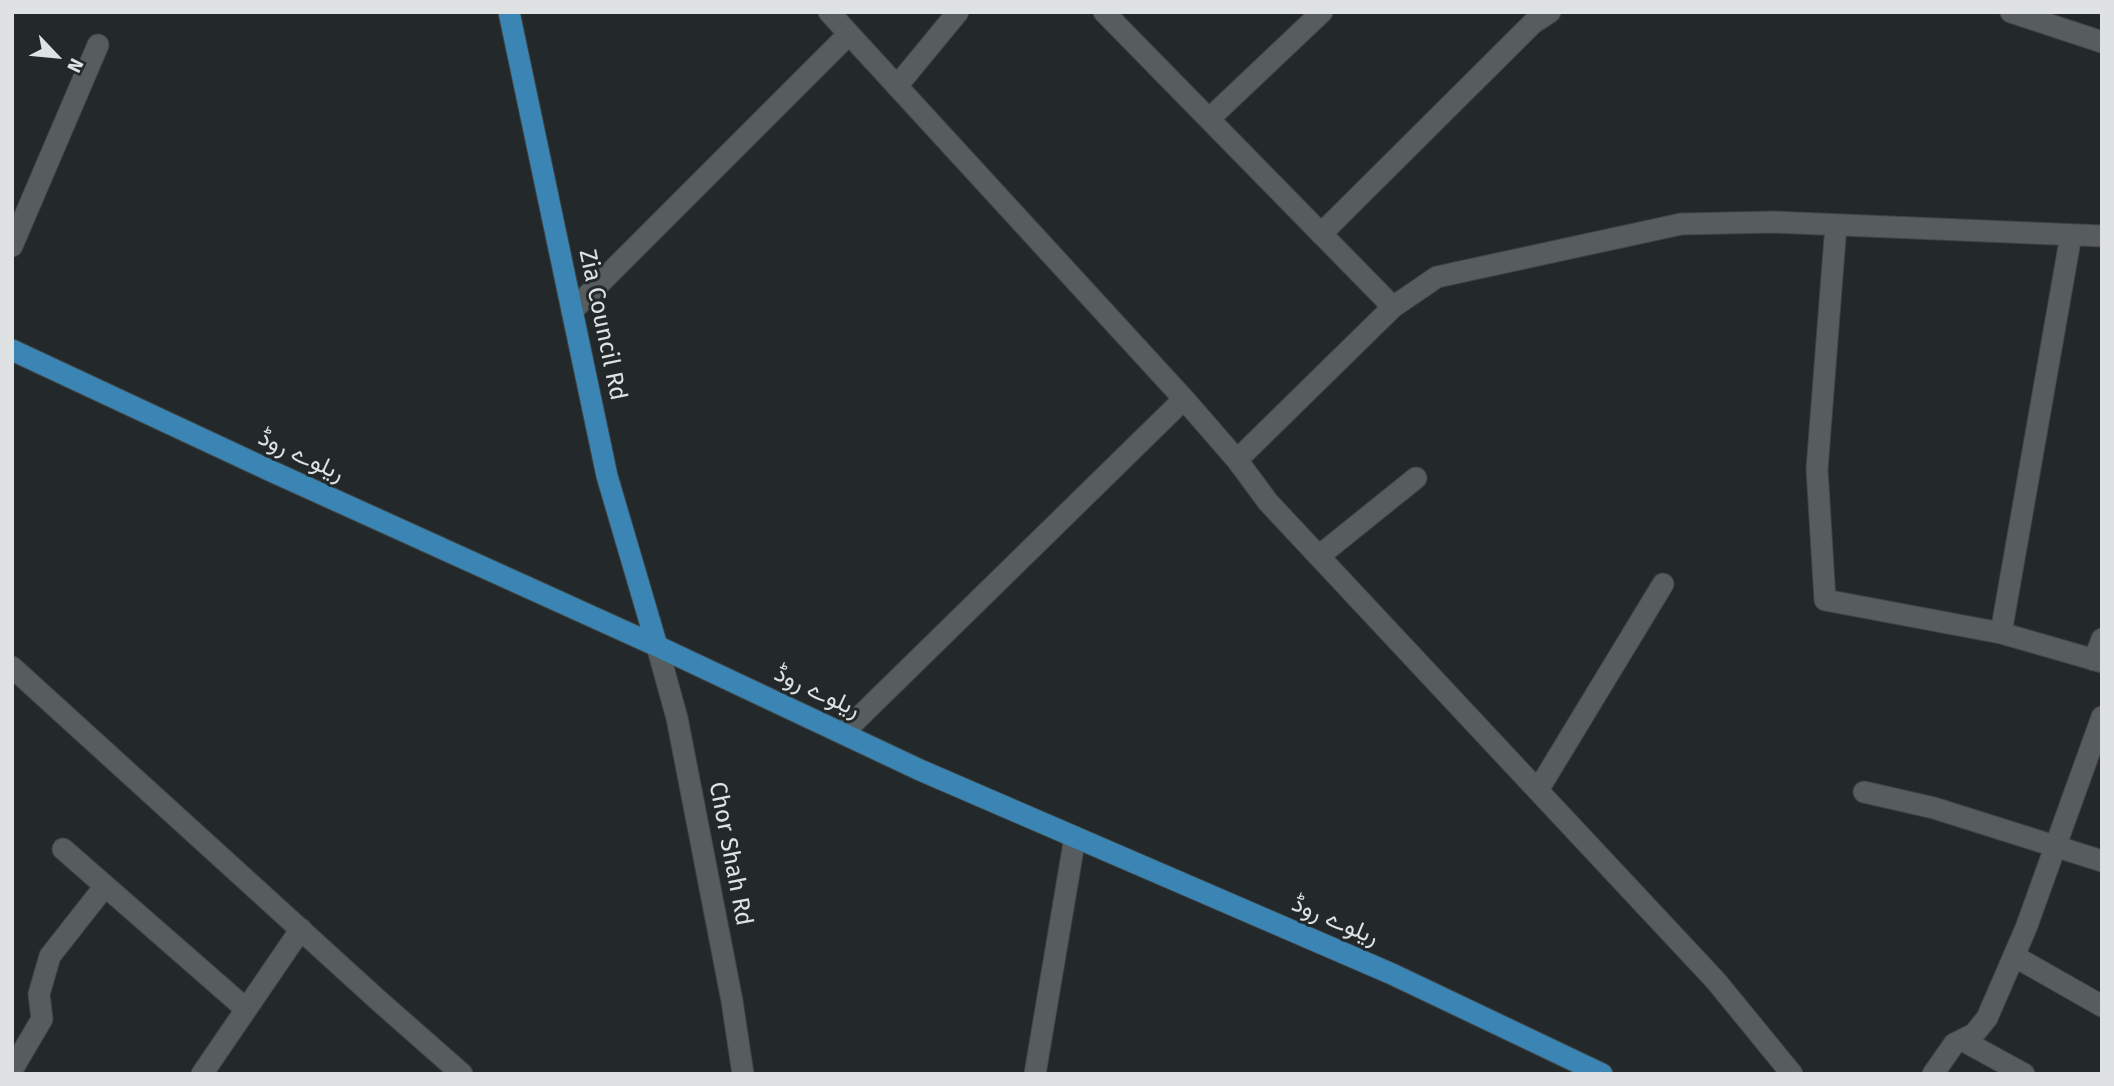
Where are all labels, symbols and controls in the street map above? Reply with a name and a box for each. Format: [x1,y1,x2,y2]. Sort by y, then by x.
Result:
north arrow [21,21,91,91]
text: N [62,55,88,76]
street label: Zia Council Rd [572,247,632,403]
street label: ریلوے روڈ [253,424,349,488]
street label: ریلوے روڈ [769,660,865,724]
street label: Chor Shah Rd [702,780,758,928]
street label: ریلوے روڈ [1287,890,1383,952]

